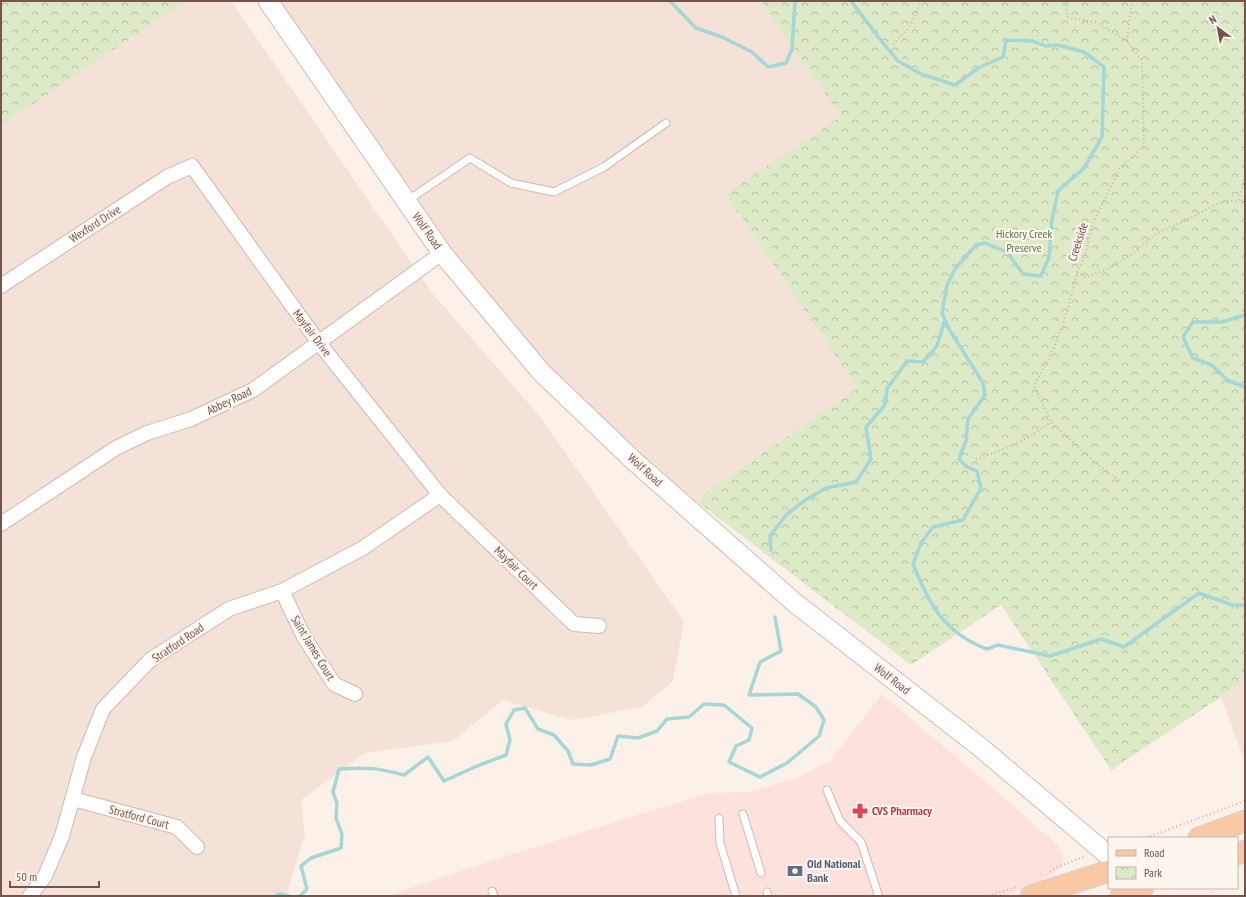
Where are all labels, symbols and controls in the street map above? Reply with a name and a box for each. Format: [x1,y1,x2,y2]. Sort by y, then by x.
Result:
north arrow [1198,8,1238,48]
text: N [1206,12,1219,27]
street label: Wexford Drive [66,201,123,246]
street label: Wolf Road [409,209,446,252]
street label: Creekside [1064,221,1091,263]
park label: Hickory Creek Preserve [996,226,1052,255]
street label: Mayfair Drive [290,306,335,359]
street label: Abbey Road [204,383,254,418]
street label: Wolf Road [625,450,666,489]
street label: Mayfair Court [491,543,542,593]
street label: Saint James Court [288,613,339,684]
street label: Stratford Road [149,620,207,665]
street label: Wolf Road [871,660,913,697]
street label: Stratford Court [108,801,171,832]
pharmacy icon: CVS Pharmacy [851,802,869,820]
place label: CVS Pharmacy [872,803,932,818]
legend [1108,837,1238,889]
text: Road [1144,845,1164,860]
place label: Old National Bank [807,856,861,885]
bank icon: Old National Bank [786,862,804,880]
scale bar [10,863,99,889]
text: Park [1144,865,1162,880]
text: 50 m [16,869,37,884]

